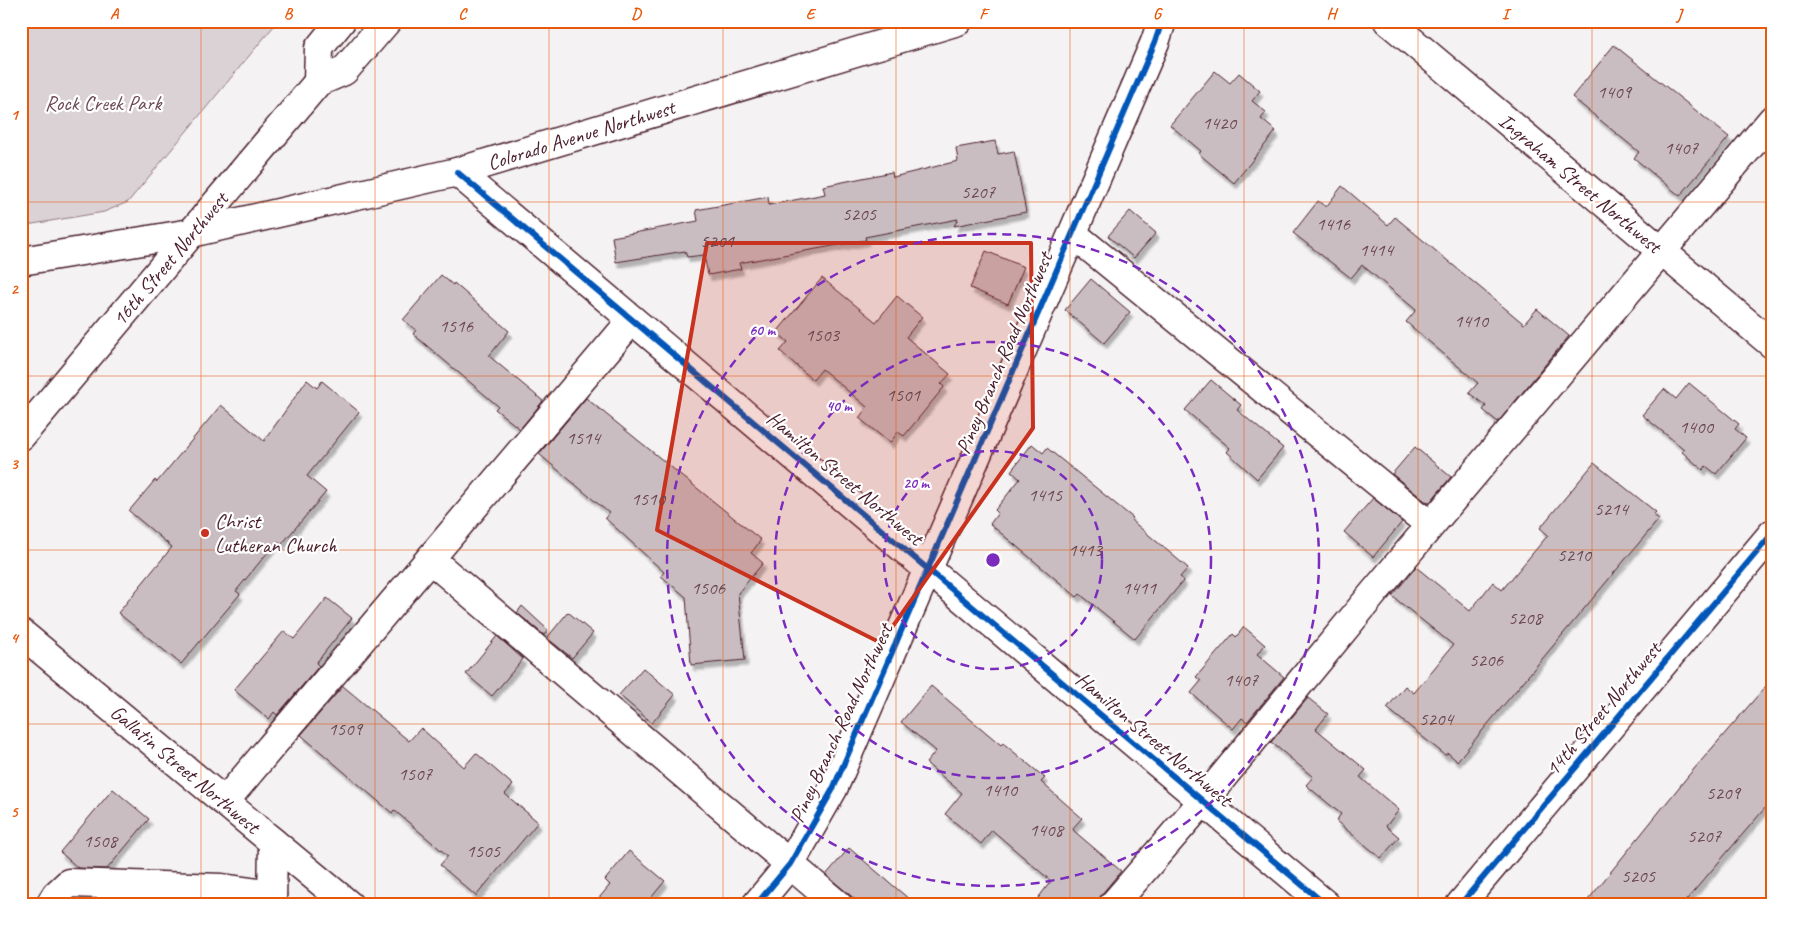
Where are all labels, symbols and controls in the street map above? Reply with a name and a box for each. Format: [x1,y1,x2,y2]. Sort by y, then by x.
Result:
text: A [110,4,120,24]
text: B [284,4,294,24]
text: C [458,4,468,24]
text: D [631,4,642,24]
text: E [806,4,817,24]
text: F [979,4,990,24]
text: G [1153,4,1163,24]
text: H [1326,4,1338,24]
text: I [1502,4,1512,24]
text: J [1675,4,1684,24]
house number: 1409 [1597,80,1633,104]
park label: Rock Creek Park [45,90,163,116]
street label: Colorado Avenue Northwest [484,94,680,176]
text: 1 [10,105,19,125]
street label: Ingraham Street Northwest [1493,107,1668,260]
house number: 1420 [1202,111,1238,135]
house number: 1407 [1664,136,1700,160]
house number: 5207 [961,180,997,204]
street label: 16th Street Northwest [106,185,235,331]
house number: 5205 [842,202,878,226]
house number: 1416 [1316,212,1352,236]
house number: 5201 [700,229,736,253]
house number: 1414 [1359,238,1396,262]
street label: Piney Branch Road Northwest [950,246,1059,458]
text: 2 [10,279,19,299]
house number: 1410 [1454,309,1490,333]
house number: 1516 [439,314,475,338]
text: 60 m [749,321,776,340]
house number: 1503 [805,323,841,347]
house number: 1501 [886,383,922,407]
text: 40 m [826,397,853,416]
street label: Hamilton Street Northwest [762,405,930,552]
house number: 1400 [1679,415,1715,439]
house number: 1514 [566,426,603,450]
text: 3 [10,454,19,474]
text: 20 m [903,474,930,493]
house number: 1415 [1028,483,1064,507]
house number: 1510 [631,487,667,511]
house number: 5214 [1594,497,1631,521]
place label: Christ Lutheran Church [215,508,338,558]
marker: Christ Lutheran Church [199,527,211,539]
house number: 1413 [1068,538,1104,562]
house number: 5210 [1557,543,1593,567]
centre of rings [984,551,1002,569]
house number: 1506 [691,576,727,600]
house number: 1411 [1122,576,1158,600]
house number: 5208 [1508,606,1545,630]
street label: Piney Branch Road Northwest [784,618,899,827]
text: 4 [10,628,19,648]
street label: 14th Street Northwest [1539,635,1668,781]
house number: 5206 [1469,648,1505,672]
street label: Hamilton Street Northwest [1071,666,1239,813]
house number: 1407 [1224,668,1260,692]
street label: Gallatin Street Northwest [105,699,266,840]
house number: 5204 [1419,707,1456,731]
house number: 1509 [328,717,364,741]
house number: 1507 [398,762,434,786]
house number: 1410 [983,778,1019,802]
house number: 5209 [1706,781,1742,805]
text: 5 [11,802,20,822]
house number: 1408 [1029,818,1066,842]
house number: 5207 [1687,824,1723,848]
house number: 1508 [83,829,120,853]
house number: 1505 [466,839,502,863]
house number: 5205 [1621,864,1657,888]

